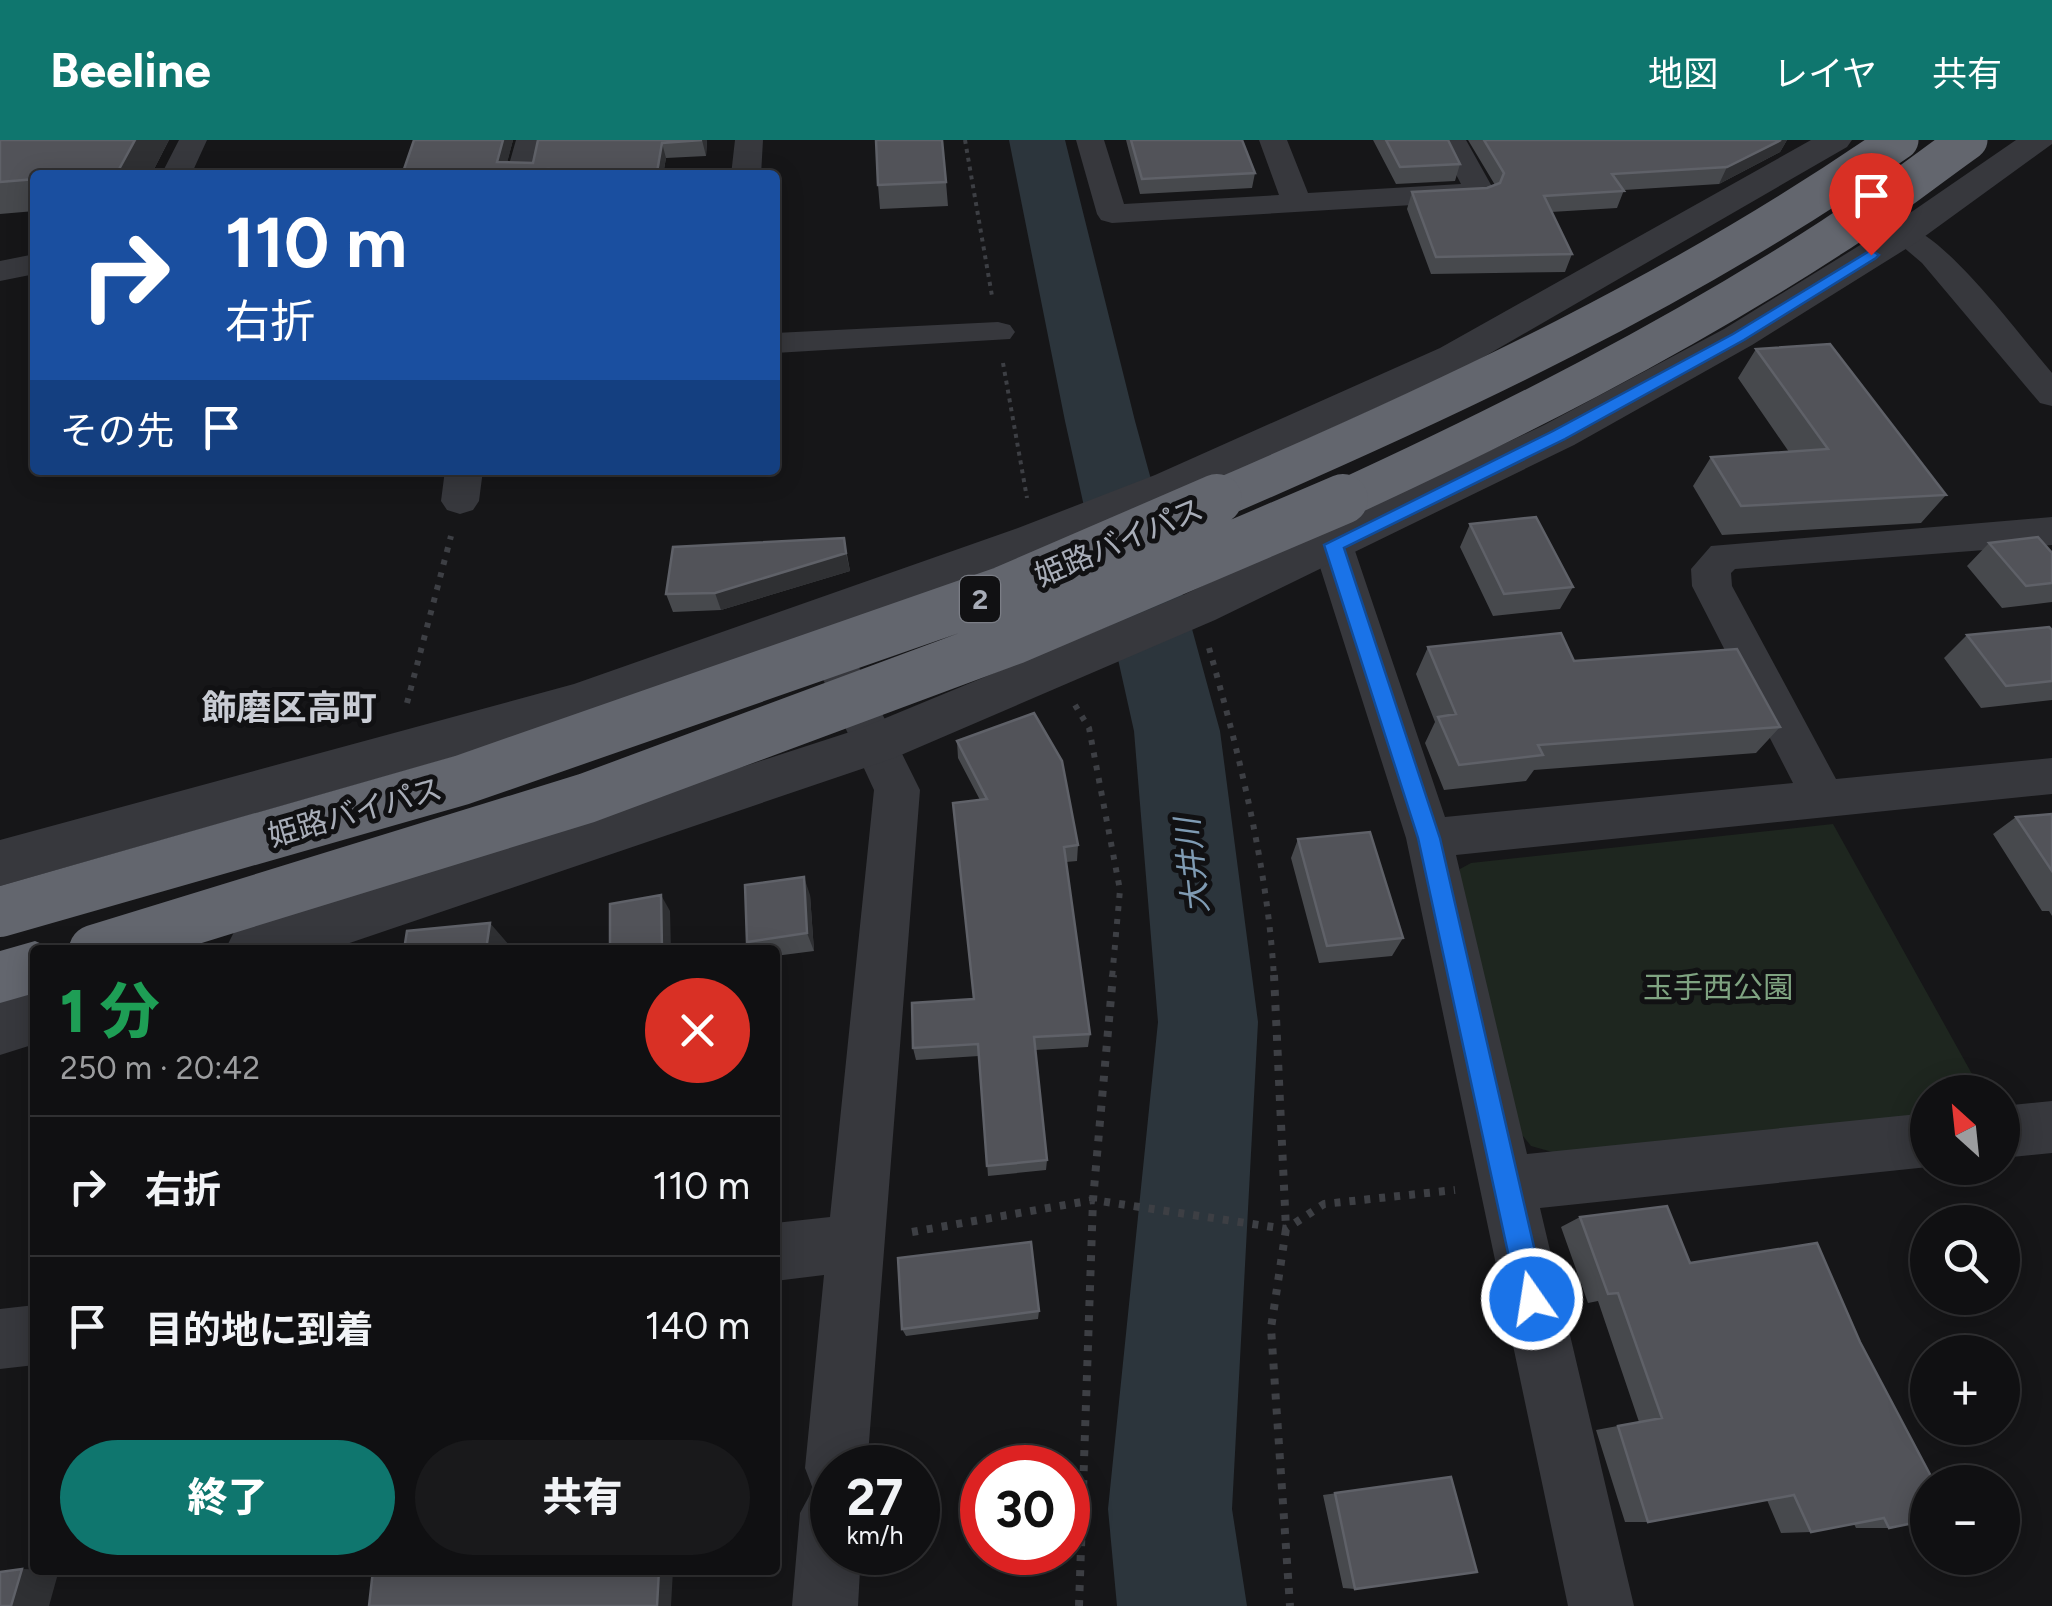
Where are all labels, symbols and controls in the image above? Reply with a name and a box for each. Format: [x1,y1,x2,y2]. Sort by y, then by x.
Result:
text: Beeline [50,41,211,99]
text: 地図 [1648,53,1718,95]
text: レイヤ [1773,53,1877,95]
text: 共有 [1932,53,2002,95]
pin [1829,153,1914,256]
icon: arrive [1844,168,1899,223]
text: 110 m [225,200,407,285]
icon: right [60,210,190,340]
text: 右折 [225,294,315,348]
icon: arrive [194,400,249,455]
text: その先 [60,408,174,454]
street label: 姫路バイパス [1029,490,1209,594]
road number: 2 [960,576,1000,622]
district label: 飾磨区高町 [201,687,377,729]
street label: 姫路バイパス [264,769,446,855]
water label: 大井川 [1168,813,1216,916]
park label: 玉手西公園 [1643,969,1793,1006]
text: 1 分 [60,975,160,1047]
button: close [645,978,750,1083]
text: 250 m · 20:42 [60,1049,260,1087]
north arrow [1910,1075,2020,1185]
map controls [1910,1075,2020,1575]
icon: right [60,1159,115,1214]
text: 110 m [653,1163,750,1209]
text: 右折 [145,1167,221,1213]
button: search [1910,1205,2020,1315]
position arrow [1480,1247,1584,1351]
icon: arrive [60,1299,115,1354]
text: 140 m [645,1303,750,1349]
text: 目的地に到着 [145,1307,373,1353]
button: + [1910,1335,2020,1445]
button: 終了 [60,1440,395,1555]
button: 共有 [415,1440,750,1555]
speed limit sign: 30 [960,1445,1090,1575]
button: − [1910,1465,2020,1575]
text: 27 [847,1467,903,1528]
text: km/h [846,1520,904,1550]

